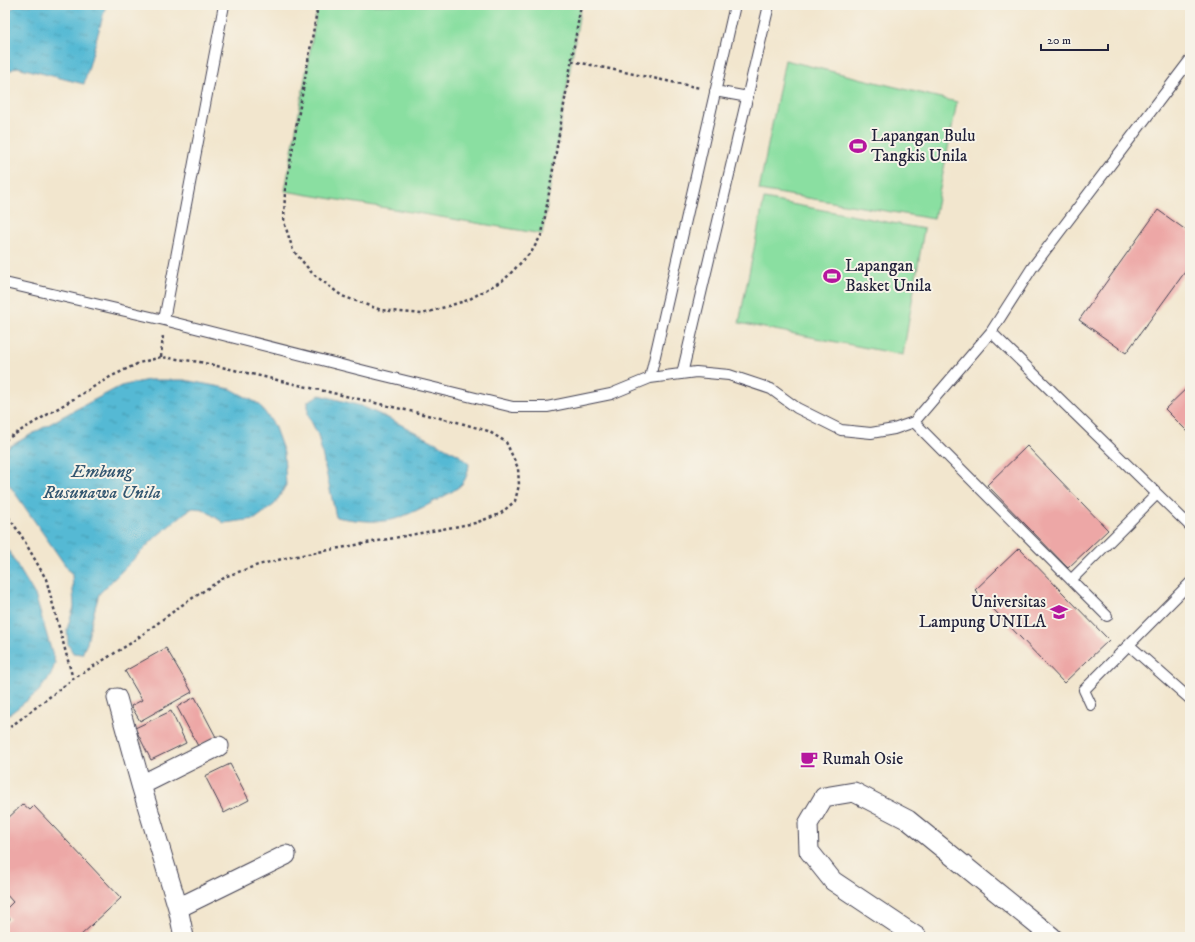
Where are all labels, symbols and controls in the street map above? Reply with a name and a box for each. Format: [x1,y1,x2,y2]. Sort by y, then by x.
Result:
scale bar [1041,26,1108,52]
text: 20 m [1047,33,1071,48]
place label: Lapangan Bulu Tangkis Unila [871,125,975,167]
sports icon: Lapangan Bulu Tangkis Unila [848,136,868,156]
place label: Lapangan Basket Unila [845,255,932,297]
sports icon: Lapangan Basket Unila [822,266,842,286]
water label: Embung Rusunawa Unila [42,461,161,504]
place label: Universitas Lampung UNILA [919,591,1046,633]
school or university icon: Universitas Lampung UNILA [1049,602,1069,622]
place label: Rumah Osie [822,748,903,770]
cafe icon: Rumah Osie [799,749,819,769]

